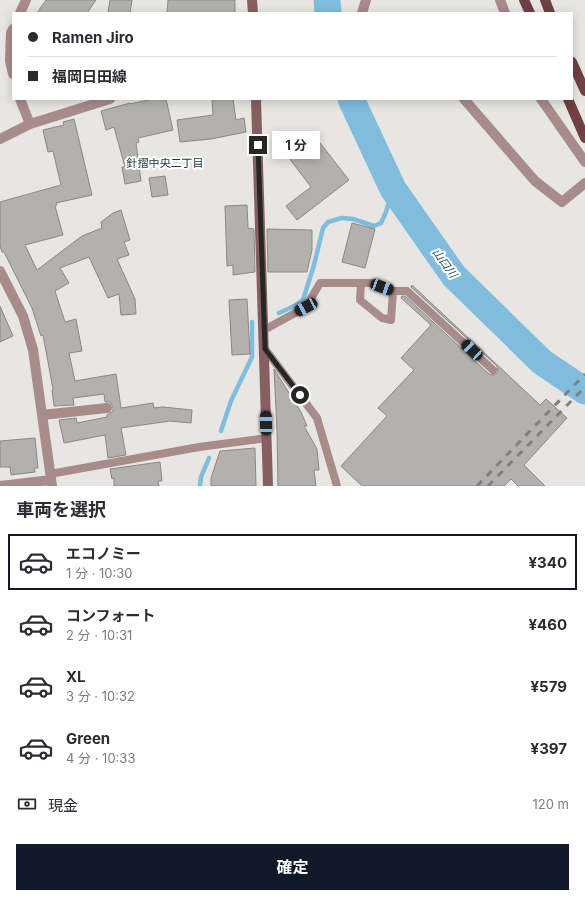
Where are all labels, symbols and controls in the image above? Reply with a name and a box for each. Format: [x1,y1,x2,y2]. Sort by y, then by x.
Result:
text: Ramen Jiro [52,28,134,47]
text: 福岡日田線 [52,67,127,86]
callout: 1 分 [272,131,320,159]
route end [249,136,267,154]
text: 1 分 [285,137,307,153]
district label: 針摺中央二丁目 [127,156,204,170]
water label: 山口川 [430,246,461,281]
car [369,277,395,297]
car [293,296,319,318]
car [459,337,485,363]
route start [291,386,309,404]
car [260,411,272,435]
text: 車両を選択 [16,499,106,520]
icon: car [18,544,54,580]
text: エコノミー [66,544,141,563]
text: ¥340 [529,553,567,572]
text: 1 分 · 10:30 [66,565,132,581]
icon: car [18,606,54,642]
text: コンフォート [66,606,156,625]
text: ¥460 [528,615,567,634]
text: 2 分 · 10:31 [66,627,132,643]
text: XL [66,667,86,686]
icon: car [18,668,54,704]
text: ¥579 [531,677,567,696]
text: 3 分 · 10:32 [66,688,135,704]
text: Green [66,729,110,748]
icon: car [18,730,54,766]
text: ¥397 [531,739,567,758]
text: 4 分 · 10:33 [66,750,135,766]
icon: cash [16,793,38,815]
text: 現金 [48,796,78,815]
text: 120 m [533,796,569,812]
button: 確定 [16,844,569,890]

